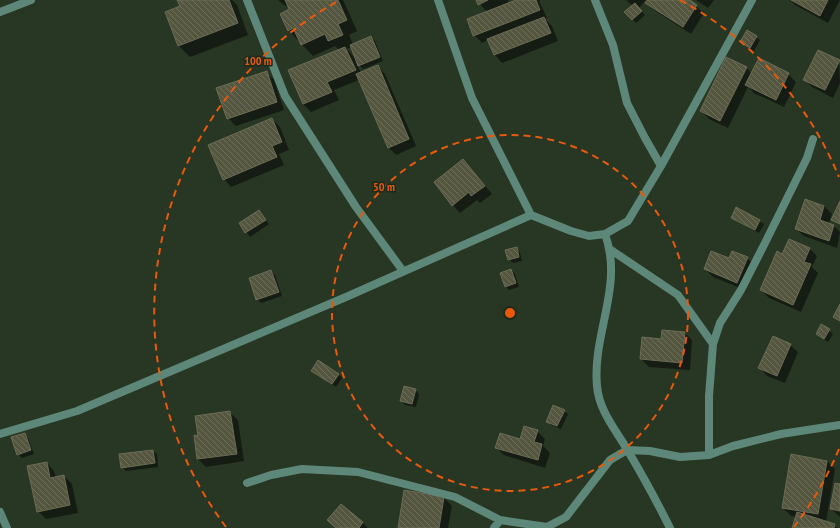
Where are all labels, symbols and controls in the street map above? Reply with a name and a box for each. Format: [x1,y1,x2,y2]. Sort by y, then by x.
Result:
text: 100 m [244,53,272,68]
text: 50 m [373,179,395,194]
centre of rings [503,306,517,320]

